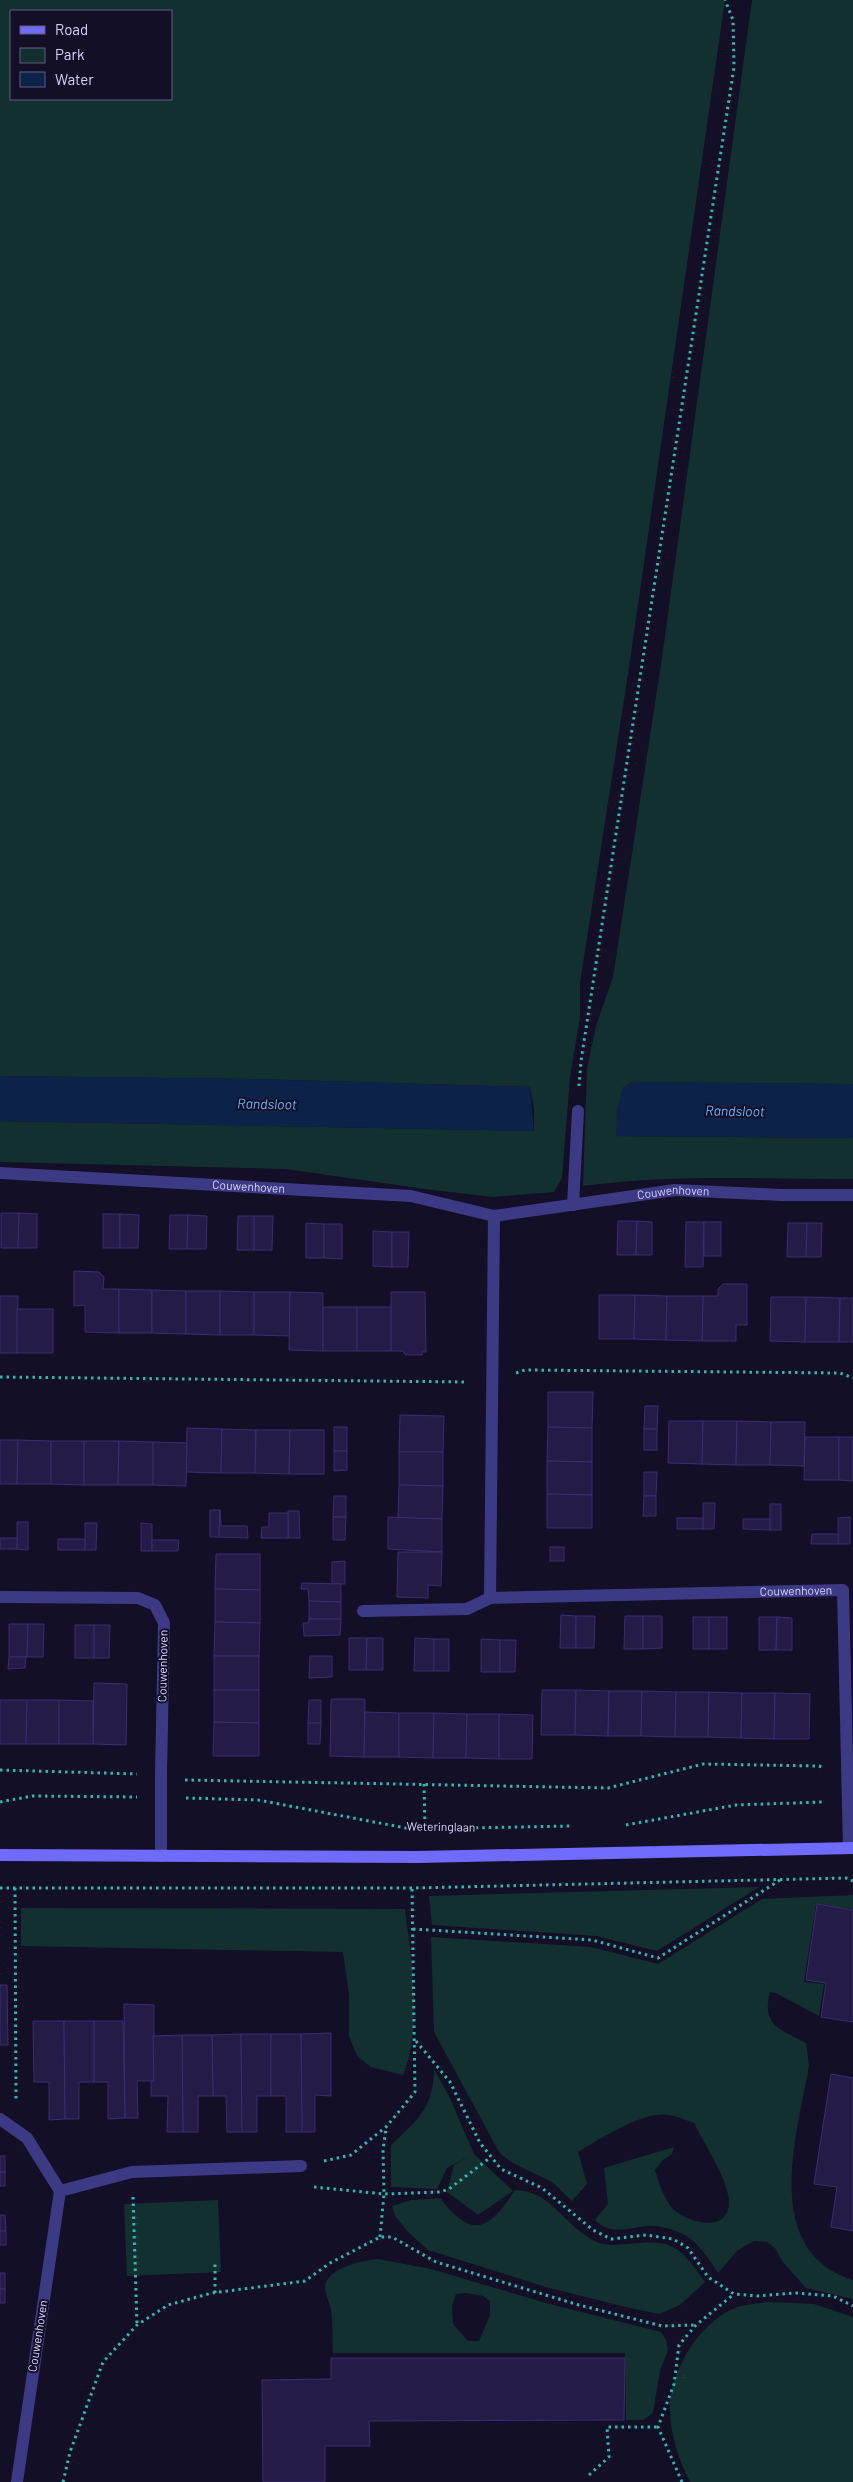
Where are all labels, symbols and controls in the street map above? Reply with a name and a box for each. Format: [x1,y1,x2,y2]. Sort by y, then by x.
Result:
legend [10,10,172,100]
text: Road [55,20,88,38]
text: Park [55,45,85,63]
text: Water [55,70,94,88]
water label: Randsloot [237,1094,297,1113]
water label: Randsloot [705,1101,765,1120]
street label: Couwenhoven [212,1177,285,1195]
street label: Couwenhoven [636,1182,710,1201]
street label: Couwenhoven [759,1582,832,1598]
street label: Couwenhoven [154,1630,170,1702]
street label: Weteringlaan [407,1818,475,1834]
street label: Couwenhoven [24,2299,50,2373]

